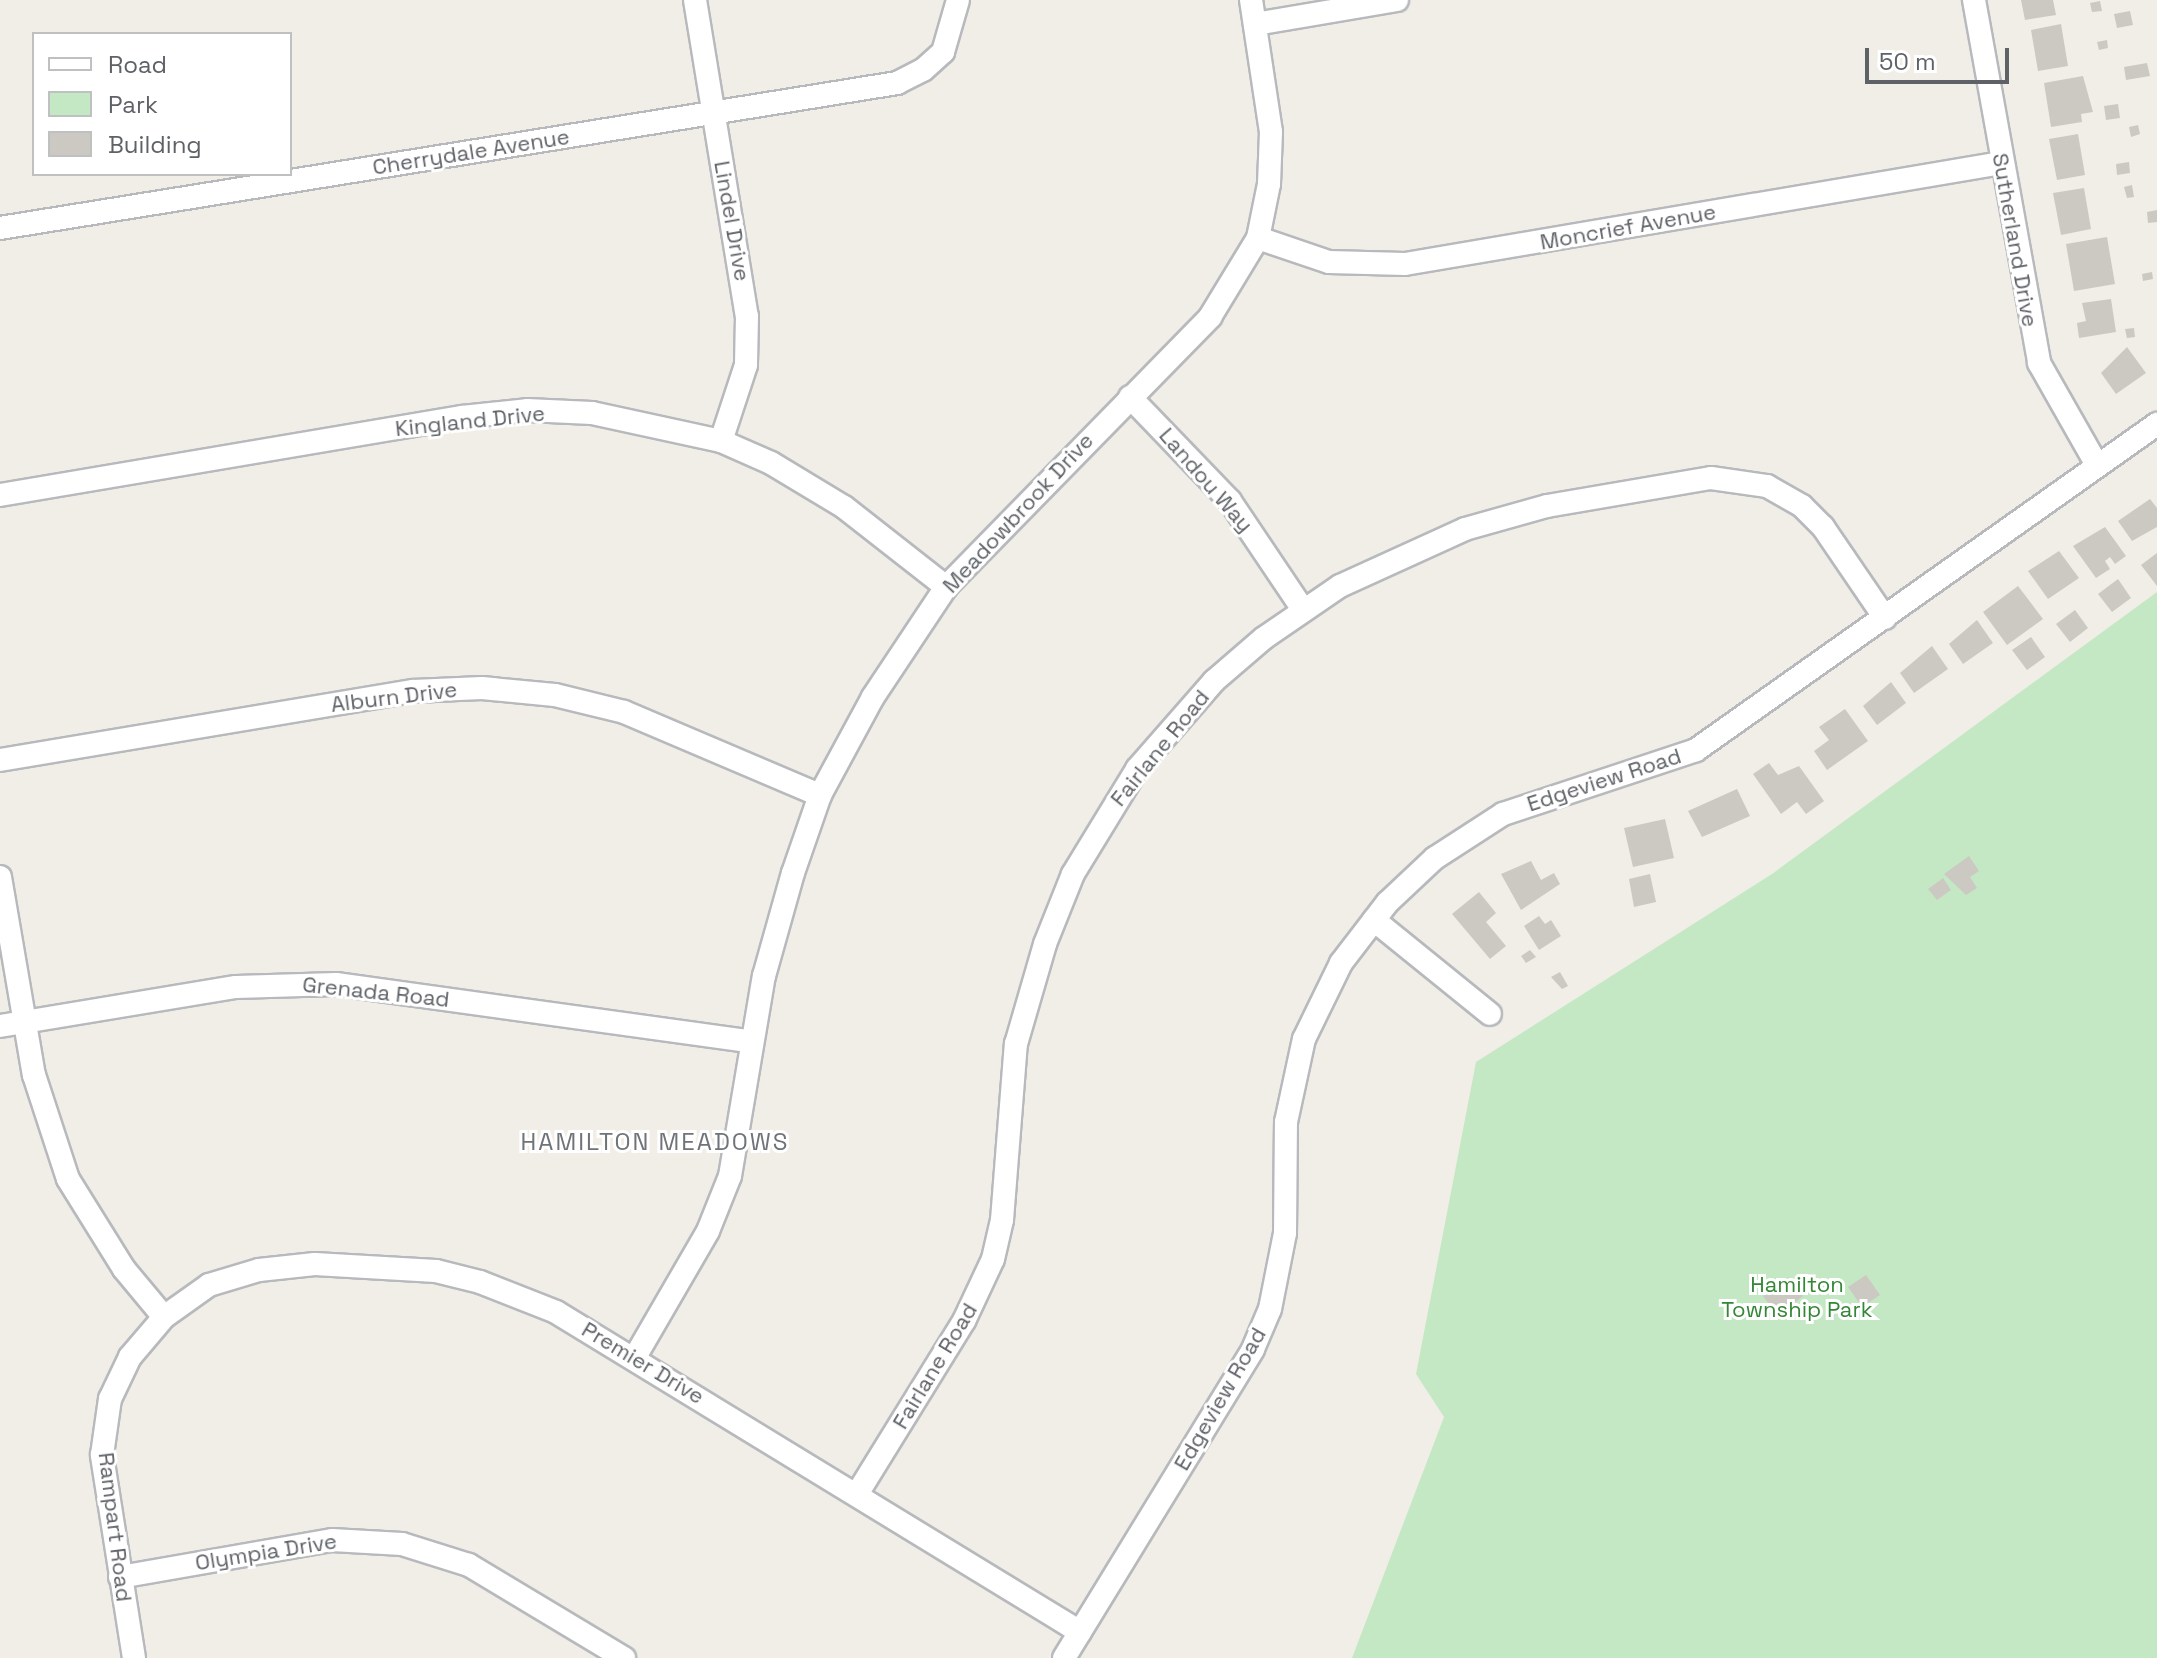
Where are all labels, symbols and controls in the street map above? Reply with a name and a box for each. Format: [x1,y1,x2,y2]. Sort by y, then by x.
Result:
legend [32,32,292,176]
scale bar [1869,32,2013,82]
text: 50 m [1879,46,1936,77]
text: Road [108,49,167,80]
text: Park [108,89,158,120]
street label: Cherrydale Avenue [371,123,571,181]
text: Building [108,129,202,160]
street label: Sutherland Drive [1987,151,2043,329]
street label: Lindel Drive [708,159,756,283]
street label: Moncrief Avenue [1538,198,1718,256]
street label: Kingland Drive [394,400,546,442]
street label: Landou Way [1153,422,1259,538]
street label: Meadowbrook Drive [937,428,1099,598]
street label: Alburn Drive [329,676,459,718]
street label: Fairlane Road [1105,684,1215,812]
street label: Edgeview Road [1524,743,1684,817]
street label: Grenada Road [301,971,451,1013]
district label: HAMILTON MEADOWS [521,1128,789,1156]
park label: Hamilton Township Park [1721,1271,1873,1322]
street label: Fairlane Road [887,1298,983,1434]
street label: Premier Drive [577,1316,709,1410]
street label: Edgeview Road [1168,1323,1272,1475]
street label: Rampart Road [93,1451,137,1603]
street label: Olympia Drive [193,1528,339,1576]

